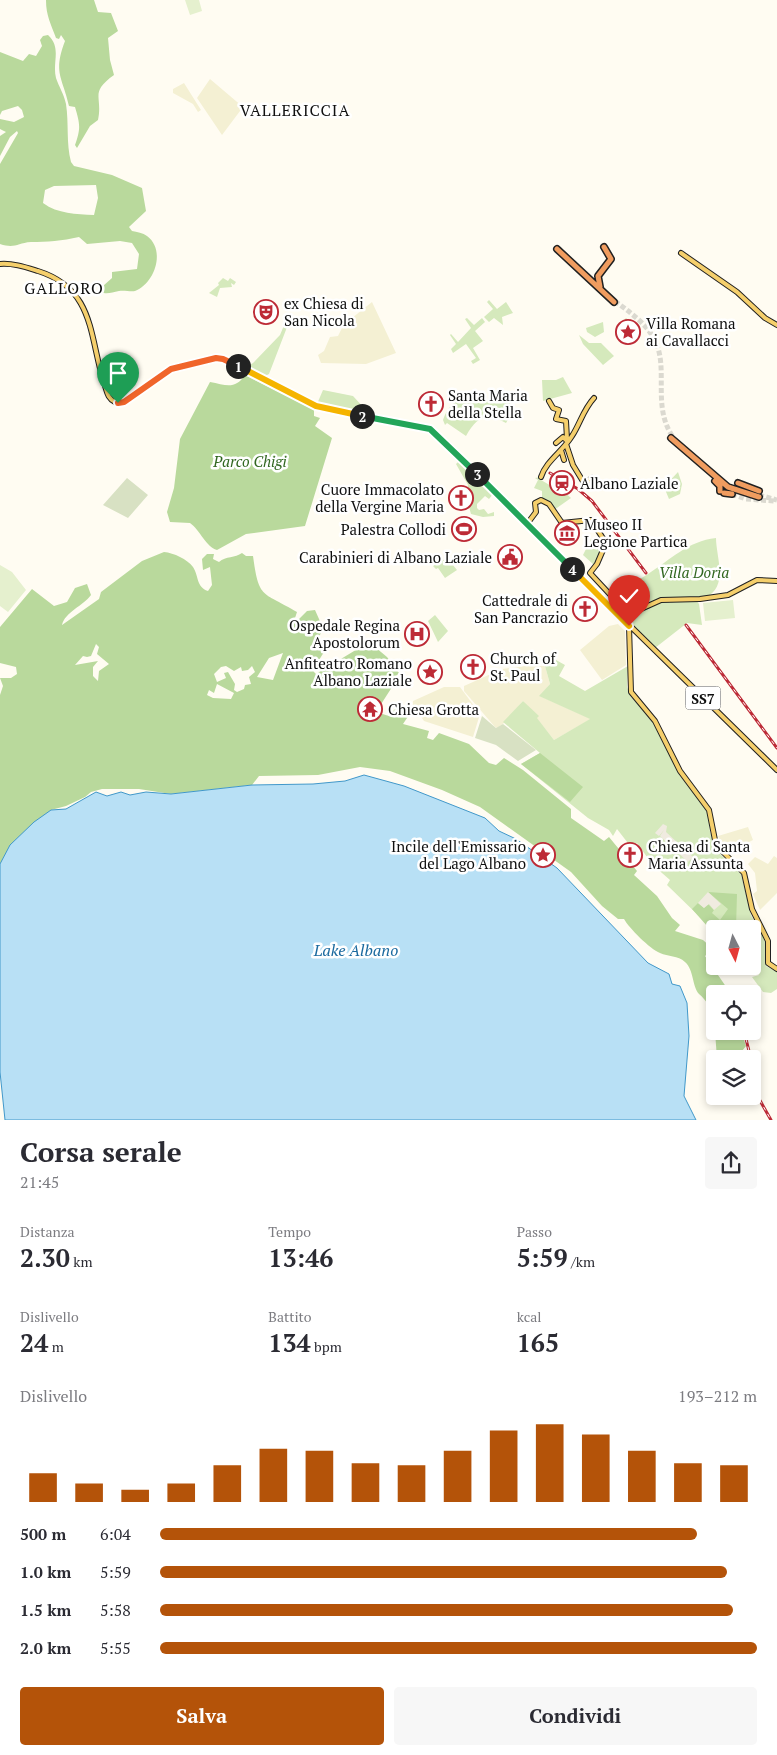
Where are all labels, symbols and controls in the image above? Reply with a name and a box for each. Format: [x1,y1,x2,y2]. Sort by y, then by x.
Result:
district label: VALLERICCIA [240,99,350,121]
district label: GALLORO [24,277,104,299]
place label: ex Chiesa di San Nicola [284,293,364,330]
theatre icon: ex Chiesa di San Nicola [253,299,279,325]
place label: Villa Romana ai Cavallacci [646,313,736,350]
place icon: Villa Romana ai Cavallacci [615,319,641,345]
pin [97,352,139,403]
pin: 1 [226,354,250,378]
text: 1 [235,357,242,376]
icon: arrive [104,359,132,387]
place label: Santa Maria della Stella [448,385,528,422]
church icon: Santa Maria della Stella [418,391,444,417]
pin: 2 [350,404,374,428]
text: 2 [359,407,366,426]
park label: Parco Chigi [212,451,288,471]
pin: 3 [464,462,490,486]
text: 3 [474,465,481,484]
station icon: Albano Laziale [549,470,575,496]
place label: Albano Laziale [580,473,679,493]
place label: Cuore Immacolato della Vergine Maria [315,479,444,516]
church icon: Cuore Immacolato della Vergine Maria [448,485,474,511]
place label: Museo II Legione Partica [584,514,688,551]
sports icon: Palestra Collodi [451,516,477,542]
place label: Palestra Collodi [341,519,446,539]
museum icon: Museo II Legione Partica [554,520,580,546]
public building icon: Carabinieri di Albano Laziale [497,544,523,570]
place label: Carabinieri di Albano Laziale [299,547,492,567]
pin: 4 [560,556,584,582]
text: 4 [569,560,576,579]
park label: Villa Doria [659,562,729,582]
pin [608,575,650,626]
icon: check [615,582,643,610]
place label: Cattedrale di San Pancrazio [474,590,568,627]
church icon: Cattedrale di San Pancrazio [572,596,598,622]
place label: Ospedale Regina Apostolorum [289,615,400,652]
hospital icon: Ospedale Regina Apostolorum [404,621,430,647]
place label: Church of St. Paul [490,648,557,685]
place label: Anfiteatro Romano Albano Laziale [285,653,412,690]
church icon: Church of St. Paul [460,654,486,680]
place icon: Anfiteatro Romano Albano Laziale [417,659,443,685]
road number: SS7 [686,686,720,710]
temple icon: Chiesa Grotta [357,696,383,722]
place label: Chiesa Grotta [388,699,480,719]
place label: Incile dell'Emissario del Lago Albano [391,836,526,873]
place label: Chiesa di Santa Maria Assunta [648,836,751,873]
place icon: Incile dell'Emissario del Lago Albano [530,842,556,868]
church icon: Chiesa di Santa Maria Assunta [617,842,643,868]
north arrow [706,920,761,975]
map controls [706,920,761,1105]
water label: Lake Albano [313,939,398,961]
button: locate [706,985,761,1040]
button: layers [706,1050,761,1105]
text: Corsa serale [20,1133,182,1170]
button: share [705,1137,757,1189]
text: 21:45 [20,1171,59,1193]
text: Distanza [20,1222,75,1241]
text: Tempo [268,1222,311,1241]
text: Passo [517,1222,552,1241]
text: 2.30 [20,1241,70,1274]
text: 13:46 [268,1241,333,1274]
text: 5:59 [517,1241,568,1274]
text: km [70,1252,93,1271]
text: /km [568,1252,595,1271]
text: Dislivello [20,1307,79,1326]
text: Battito [268,1307,312,1326]
text: kcal [517,1307,542,1326]
text: 24 [20,1326,48,1359]
text: 134 [268,1326,311,1359]
text: 165 [517,1326,559,1359]
text: m [48,1337,64,1356]
text: bpm [311,1337,342,1356]
text: Dislivello [20,1385,87,1407]
text: 193–212 m [678,1385,757,1407]
text: 500 m [20,1523,66,1545]
text: 6:04 [100,1523,131,1545]
text: 1.0 km [20,1561,71,1583]
text: 5:59 [100,1561,131,1583]
text: 1.5 km [20,1599,71,1621]
text: 5:58 [100,1599,131,1621]
text: 2.0 km [20,1637,71,1659]
text: 5:55 [100,1637,131,1659]
button: Salva [20,1687,384,1745]
button: Condividi [394,1687,757,1745]

